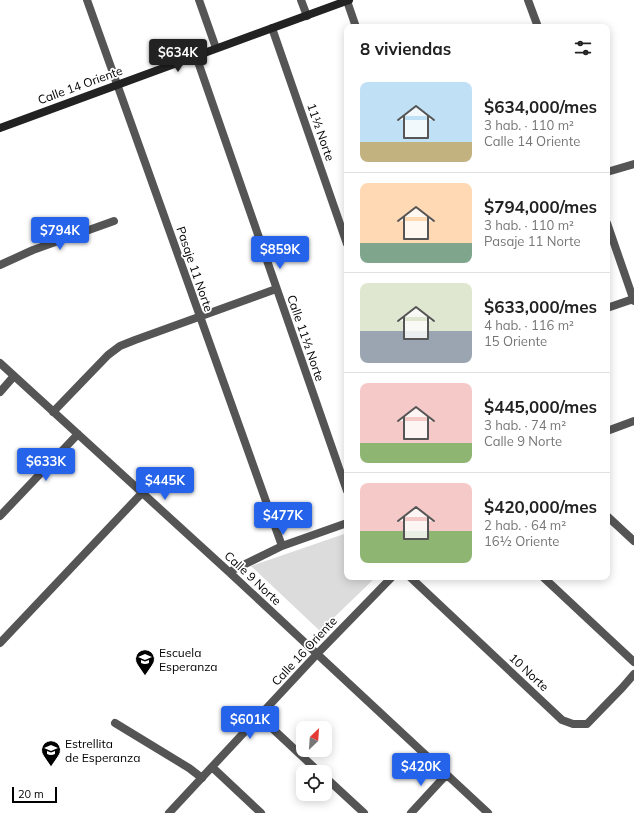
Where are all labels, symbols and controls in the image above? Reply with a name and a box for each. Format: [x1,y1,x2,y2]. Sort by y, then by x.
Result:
icon: filters [572,37,594,59]
text: 8 viviendas [360,38,451,59]
pin: $634K [150,39,206,73]
text: $634K [158,44,198,60]
street label: Calle 14 Oriente [36,63,124,107]
text: $634,000/mes [484,96,597,117]
icon: home [392,98,440,146]
street label: 11½ Norte [304,101,338,163]
text: 3 hab. · 110 m² [484,117,574,133]
text: Calle 14 Oriente [484,133,580,149]
text: $794,000/mes [484,196,597,217]
icon: home [392,199,440,247]
pin: $794K [32,217,88,251]
text: 3 hab. · 110 m² [484,217,574,233]
text: $794K [40,222,80,238]
street label: Pasaje 11 Norte [173,224,217,314]
text: Pasaje 11 Norte [484,233,581,249]
pin: $859K [252,236,308,270]
text: $859K [260,241,300,257]
street label: Calle 11½ Norte [284,293,328,383]
text: $633,000/mes [484,296,597,317]
icon: home [392,299,440,347]
text: 4 hab. · 116 m² [484,317,574,333]
text: 15 Oriente [484,333,547,349]
text: $445,000/mes [484,396,597,417]
icon: home [392,399,440,447]
text: 3 hab. · 74 m² [484,417,566,433]
text: Calle 9 Norte [484,433,562,449]
pin: $633K [18,448,74,482]
text: $633K [26,453,66,469]
pin: $445K [137,467,193,501]
text: $445K [145,472,185,488]
text: $420,000/mes [484,496,597,517]
icon: home [392,499,440,547]
pin: $477K [255,502,311,536]
text: $477K [263,507,303,523]
text: 2 hab. · 64 m² [484,517,566,533]
text: 16½ Oriente [484,533,559,549]
street label: Calle 9 Norte [222,548,284,608]
street label: Calle 16 Oriente [268,613,340,689]
place label: Escuela Esperanza [159,645,218,674]
school or university icon: Escuela Esperanza [134,648,156,676]
street label: 10 Norte [506,650,552,694]
pin: $601K [222,706,278,740]
text: $601K [230,711,270,727]
north arrow [296,721,332,757]
map controls [296,721,332,801]
place label: Estrellita de Esperanza [65,736,140,765]
school or university icon: Estrellita de Esperanza [40,739,62,767]
pin: $420K [393,753,449,787]
text: $420K [401,758,441,774]
button: locate [296,765,332,801]
scale bar [12,785,57,804]
text: 20 m [18,787,44,801]

